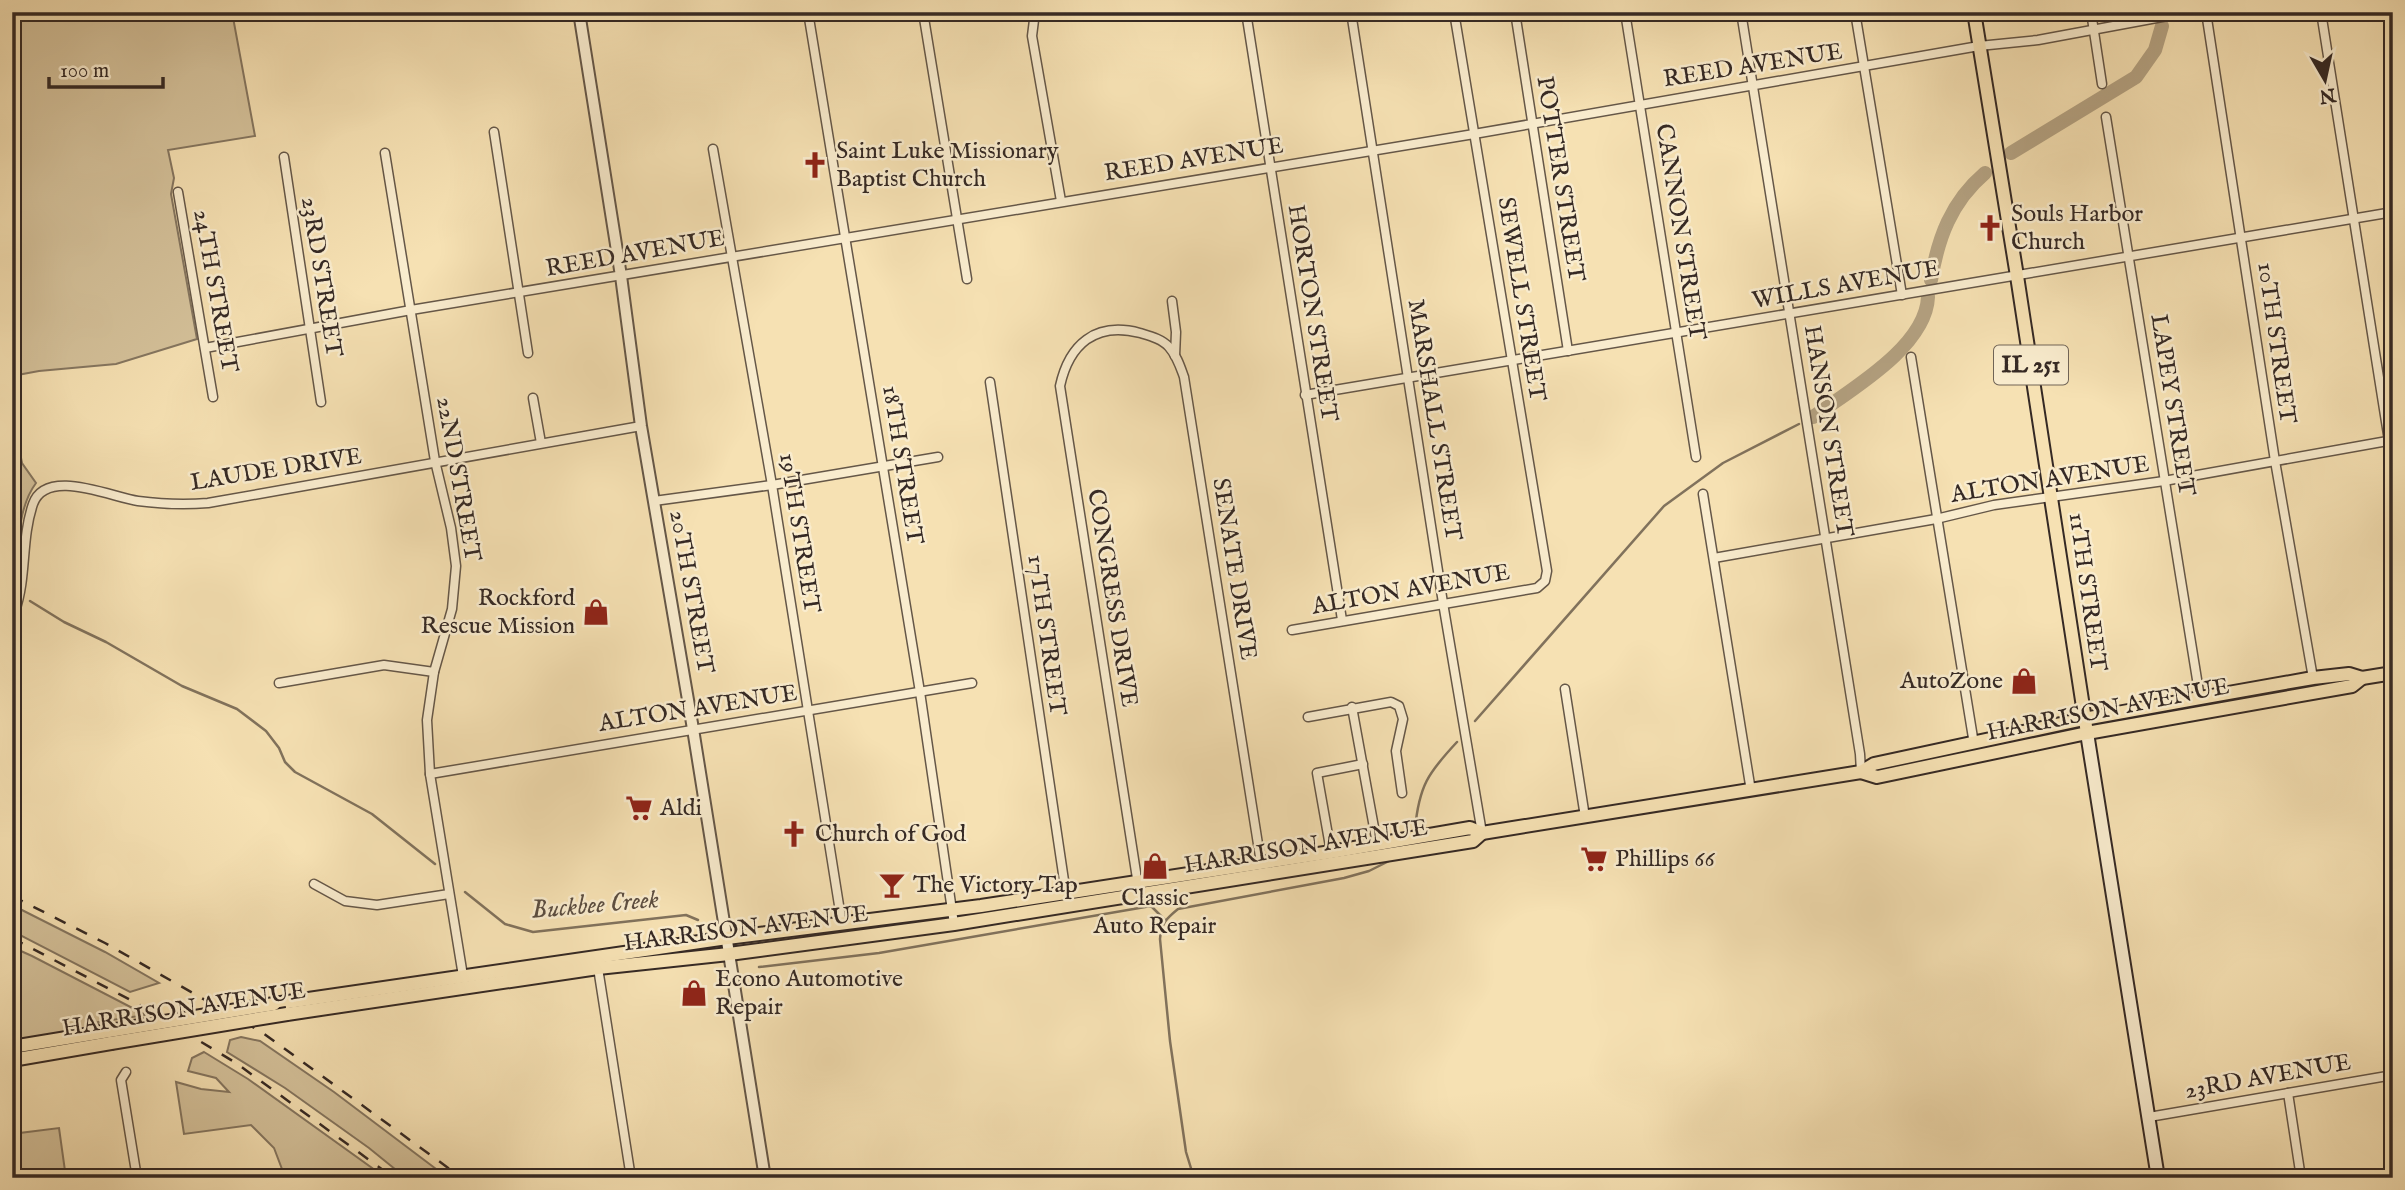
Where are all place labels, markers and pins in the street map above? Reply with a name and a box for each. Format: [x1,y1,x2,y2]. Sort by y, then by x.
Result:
place label: Saint Luke Missionary Baptist Church [836,136,1059,195]
church icon: Saint Luke Missionary Baptist Church [800,150,830,180]
place label: Souls Harbor Church [2011,199,2143,258]
church icon: Souls Harbor Church [1975,213,2005,243]
place label: Rockford Rescue Mission [421,583,575,642]
shop icon: Rockford Rescue Mission [581,597,611,627]
place label: AutoZone [1899,666,2003,697]
shop icon: AutoZone [2009,666,2039,696]
supermarket icon: Aldi [624,793,654,823]
place label: Aldi [659,793,702,824]
church icon: Church of God [779,819,809,849]
place label: Church of God [815,819,966,850]
supermarket icon: Phillips 66 [1579,844,1609,874]
place label: Phillips 66 [1615,844,1715,875]
shop icon: Classic Auto Repair [1140,851,1170,881]
bar icon: The Victory Tap [877,870,907,900]
place label: The Victory Tap [913,870,1078,901]
place label: Classic Auto Repair [1093,883,1217,942]
place label: Econo Automotive Repair [715,964,903,1023]
shop icon: Econo Automotive Repair [679,978,709,1008]

